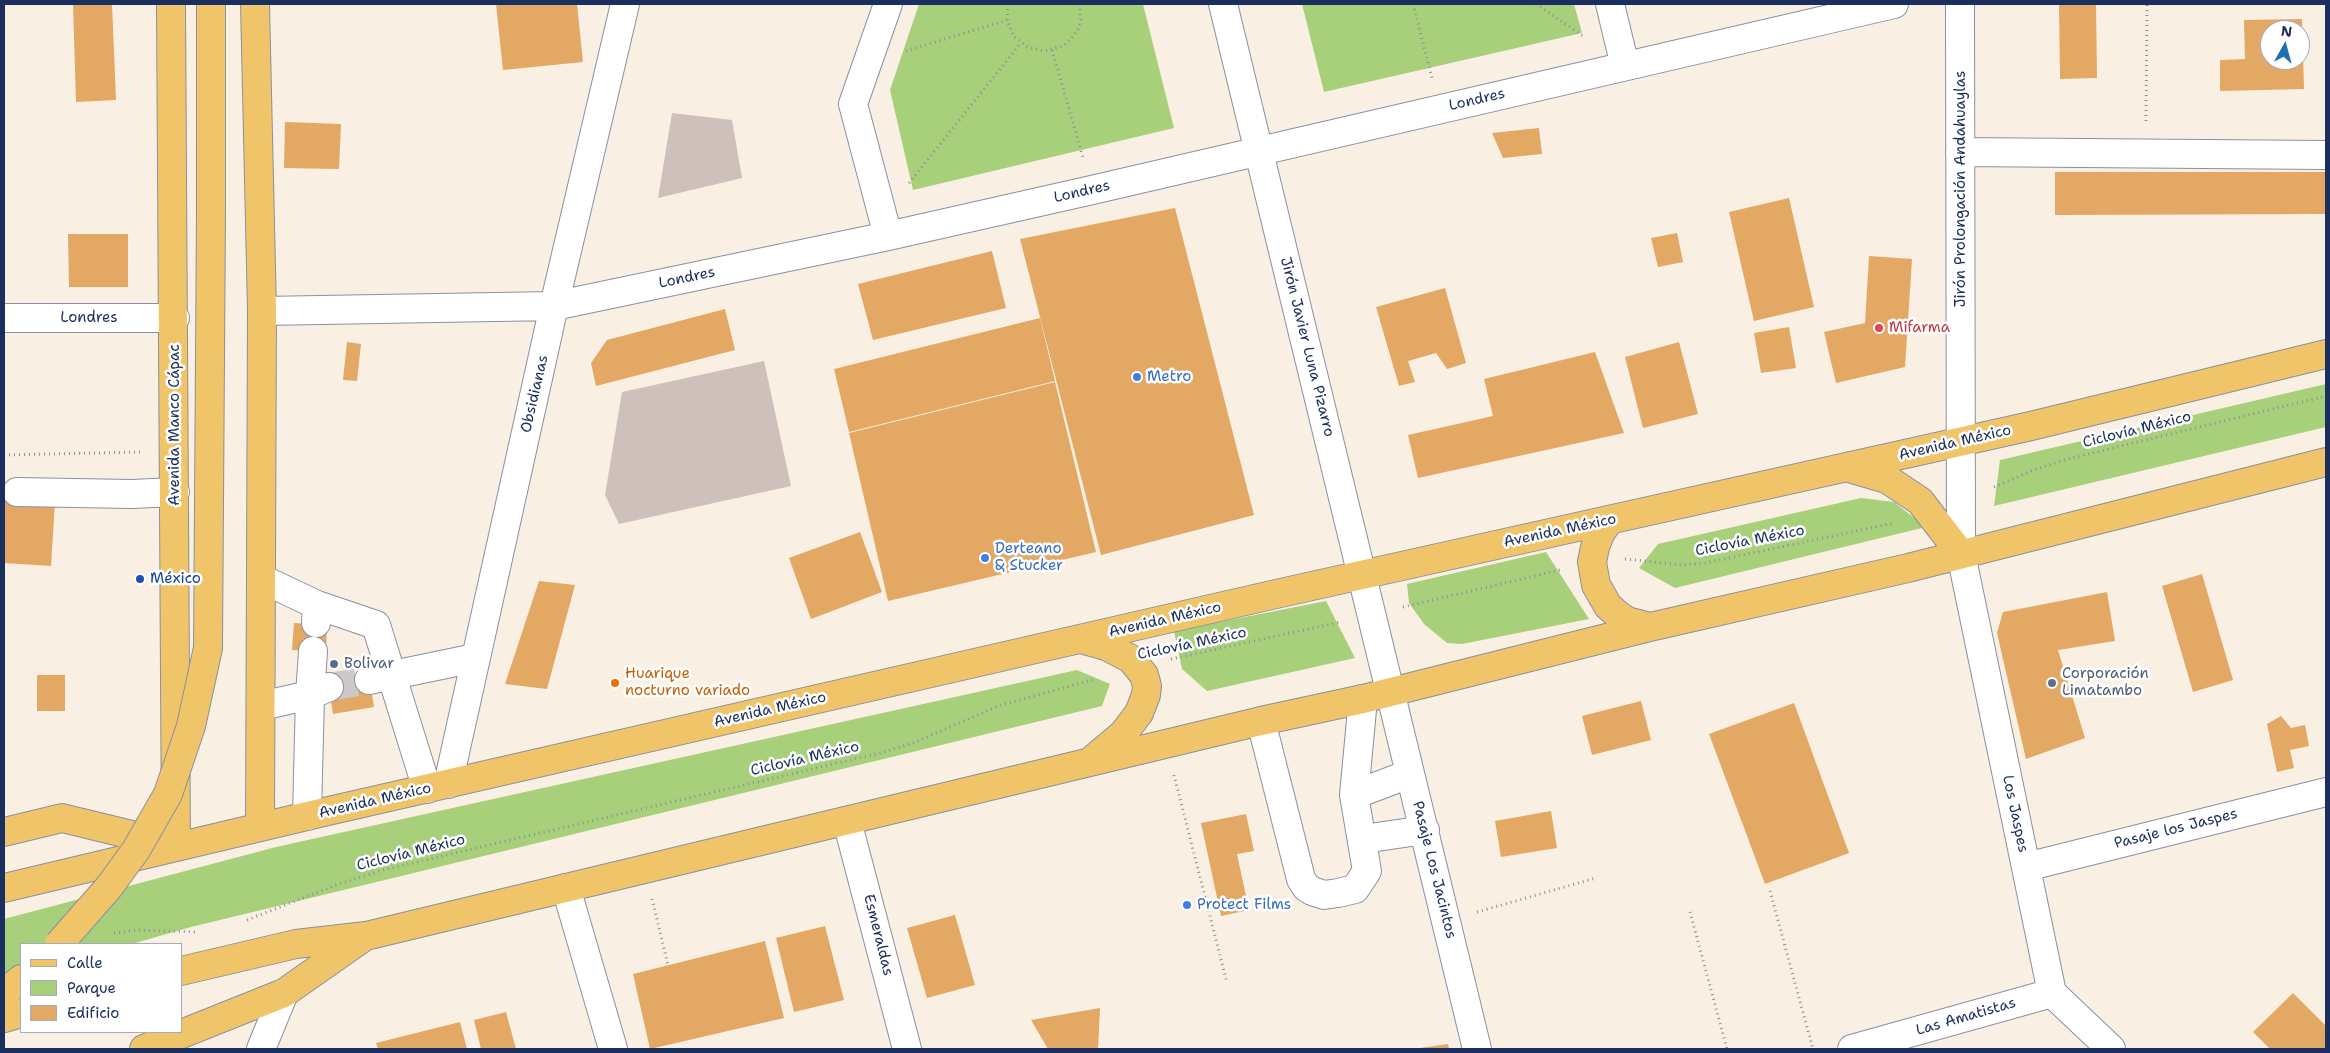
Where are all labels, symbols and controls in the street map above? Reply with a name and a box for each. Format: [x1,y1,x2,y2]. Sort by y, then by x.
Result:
north arrow [2260,20,2310,70]
text: N [2280,21,2293,41]
street label: Jirón Prolongación Andahuaylas [1952,71,1970,307]
street label: Londres [1447,85,1507,115]
street label: Londres [1052,177,1112,207]
street label: Jirón Javier Luna Pizarro [1276,255,1338,439]
street label: Londres [657,263,717,293]
street label: Londres [60,309,118,327]
place label: Mifarma [1889,319,1950,337]
marker: Mifarma [1873,322,1885,334]
street label: Avenida Manco Cápac [166,344,184,506]
street label: Obsidianas [517,353,553,435]
place label: Metro [1147,368,1191,386]
marker: Metro [1131,371,1143,383]
street label: Ciclovía México [2081,408,2193,452]
street label: Avenida México [1897,421,2013,465]
street label: Avenida México [1502,510,1618,552]
street label: Ciclovía México [1694,522,1806,560]
place label: Derteano & Stucker [995,540,1063,575]
marker: Derteano & Stucker [979,552,991,564]
place label: México [150,570,201,588]
marker: México [134,573,146,585]
street label: Avenida México [1107,598,1223,642]
street label: Ciclovía México [1136,624,1248,664]
place label: Bolivar [344,655,394,673]
marker: Bolivar [328,658,340,670]
place label: Huarique nocturno variado [625,665,750,700]
place label: Corporación Limatambo [2062,665,2149,700]
marker: Huarique nocturno variado [609,677,621,689]
marker: Corporación Limatambo [2046,677,2058,689]
street label: Avenida México [712,688,828,732]
street label: Ciclovía México [749,738,861,780]
street label: Los Jaspes [1998,774,2032,854]
street label: Avenida México [317,779,433,823]
street label: Pasaje Los Jacintos [1408,799,1460,941]
street label: Pasaje los Jaspes [2112,805,2240,853]
street label: Ciclovía México [355,831,467,875]
street label: Esmeraldas [859,892,897,978]
place label: Protect Films [1197,896,1291,914]
marker: Protect Films [1181,899,1193,911]
legend [20,943,182,1033]
text: Calle [67,953,103,973]
text: Parque [67,978,116,998]
street label: Las Amatistas [1914,994,2018,1040]
text: Edificio [67,1003,119,1023]

